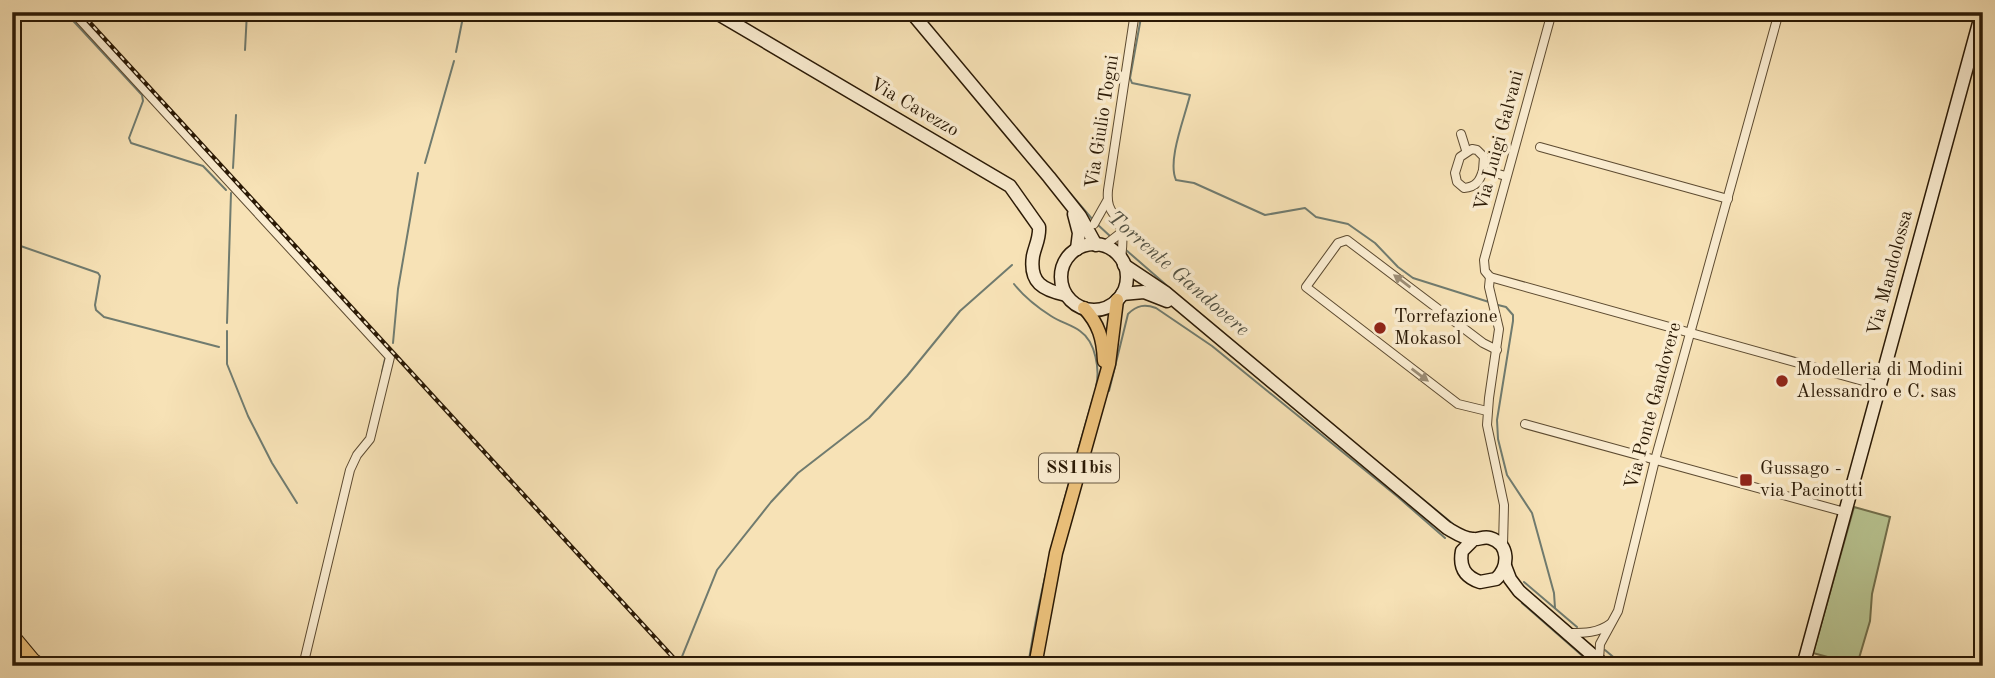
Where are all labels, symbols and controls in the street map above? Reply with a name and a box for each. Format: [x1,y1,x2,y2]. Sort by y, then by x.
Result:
street label: Via Giulio Togni [1083,54,1123,190]
street label: Via Luigi Galvani [1472,69,1528,213]
street label: Via Cavezzo [866,75,962,141]
water label: Torrente Gandovere [1103,207,1253,341]
street label: Via Mandolossa [1865,208,1917,338]
one-way arrow [1393,274,1411,289]
place label: Torrefazione Mokasol [1394,308,1498,349]
marker: Torrefazione Mokasol [1372,320,1388,336]
street label: Via Ponte Gandovere [1623,320,1685,492]
place label: Modelleria di Modini Alessandro e C. sas [1796,361,1963,402]
one-way arrow [1411,367,1429,381]
marker: Modelleria di Modini Alessandro e C. sas [1774,373,1790,389]
road number: SS11bis [1039,454,1119,482]
place label: Gussago - via Pacinotti [1760,460,1863,501]
marker: Gussago - via Pacinotti [1738,472,1754,488]

